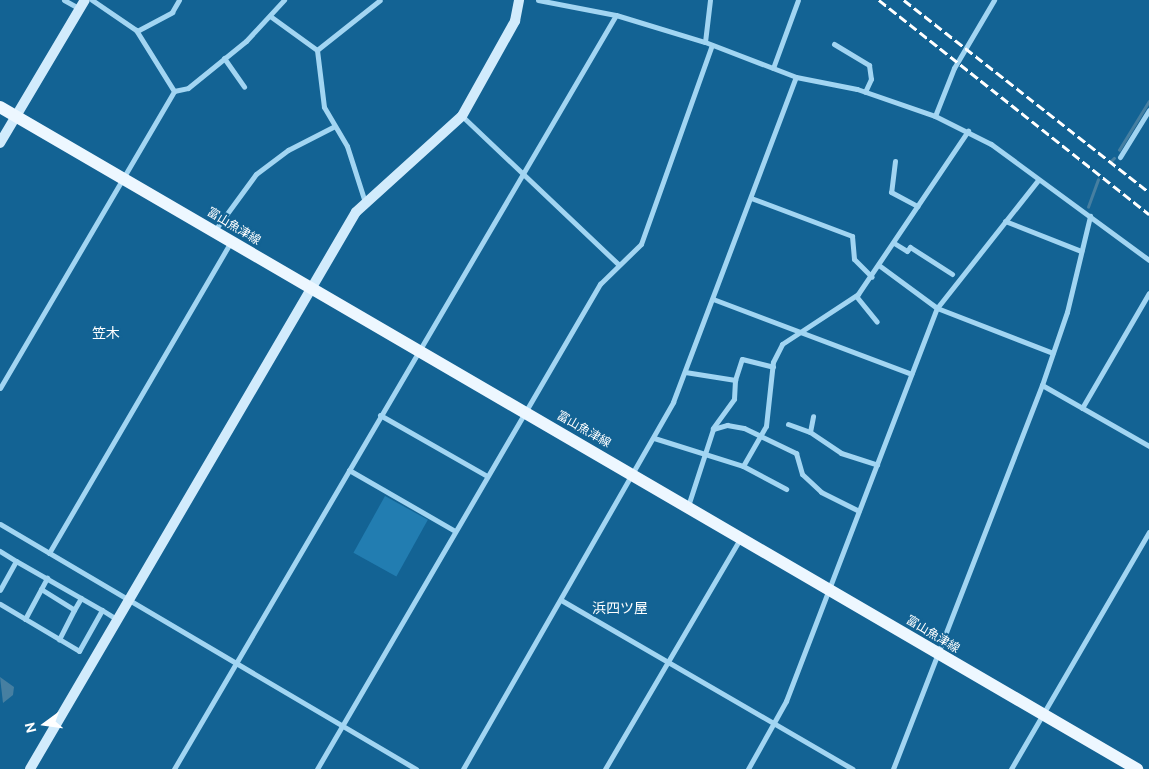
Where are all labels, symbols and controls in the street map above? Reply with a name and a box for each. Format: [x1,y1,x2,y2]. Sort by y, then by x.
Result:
street label: 富山魚津線 [205,204,263,248]
district label: 笠木 [92,325,120,341]
street label: 富山魚津線 [554,408,614,450]
district label: 浜四ツ屋 [592,600,648,616]
street label: 富山魚津線 [904,612,962,656]
north arrow [20,699,70,749]
text: N [21,721,39,735]

